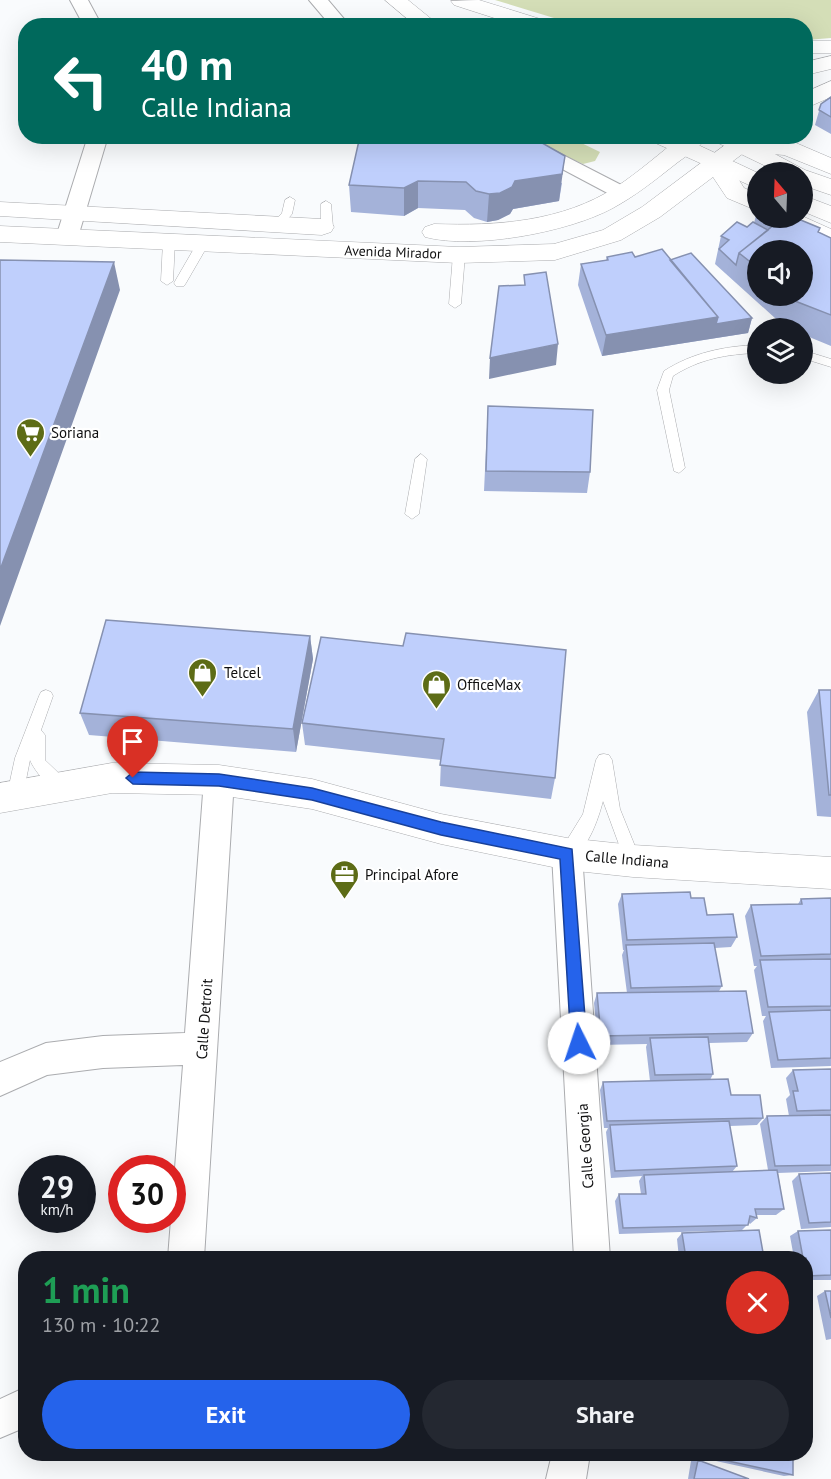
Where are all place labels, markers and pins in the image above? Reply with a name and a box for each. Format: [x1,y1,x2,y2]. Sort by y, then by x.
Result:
supermarket icon: Soriana [14,416,46,458]
place label: Soriana [51,423,99,442]
shop icon: Telcel [187,656,219,698]
place label: Telcel [224,663,261,682]
shop icon: OfficeMax [420,668,452,710]
place label: OfficeMax [457,675,521,694]
pin [107,716,158,778]
office icon: Principal Afore [328,858,360,900]
place label: Principal Afore [365,865,459,884]

